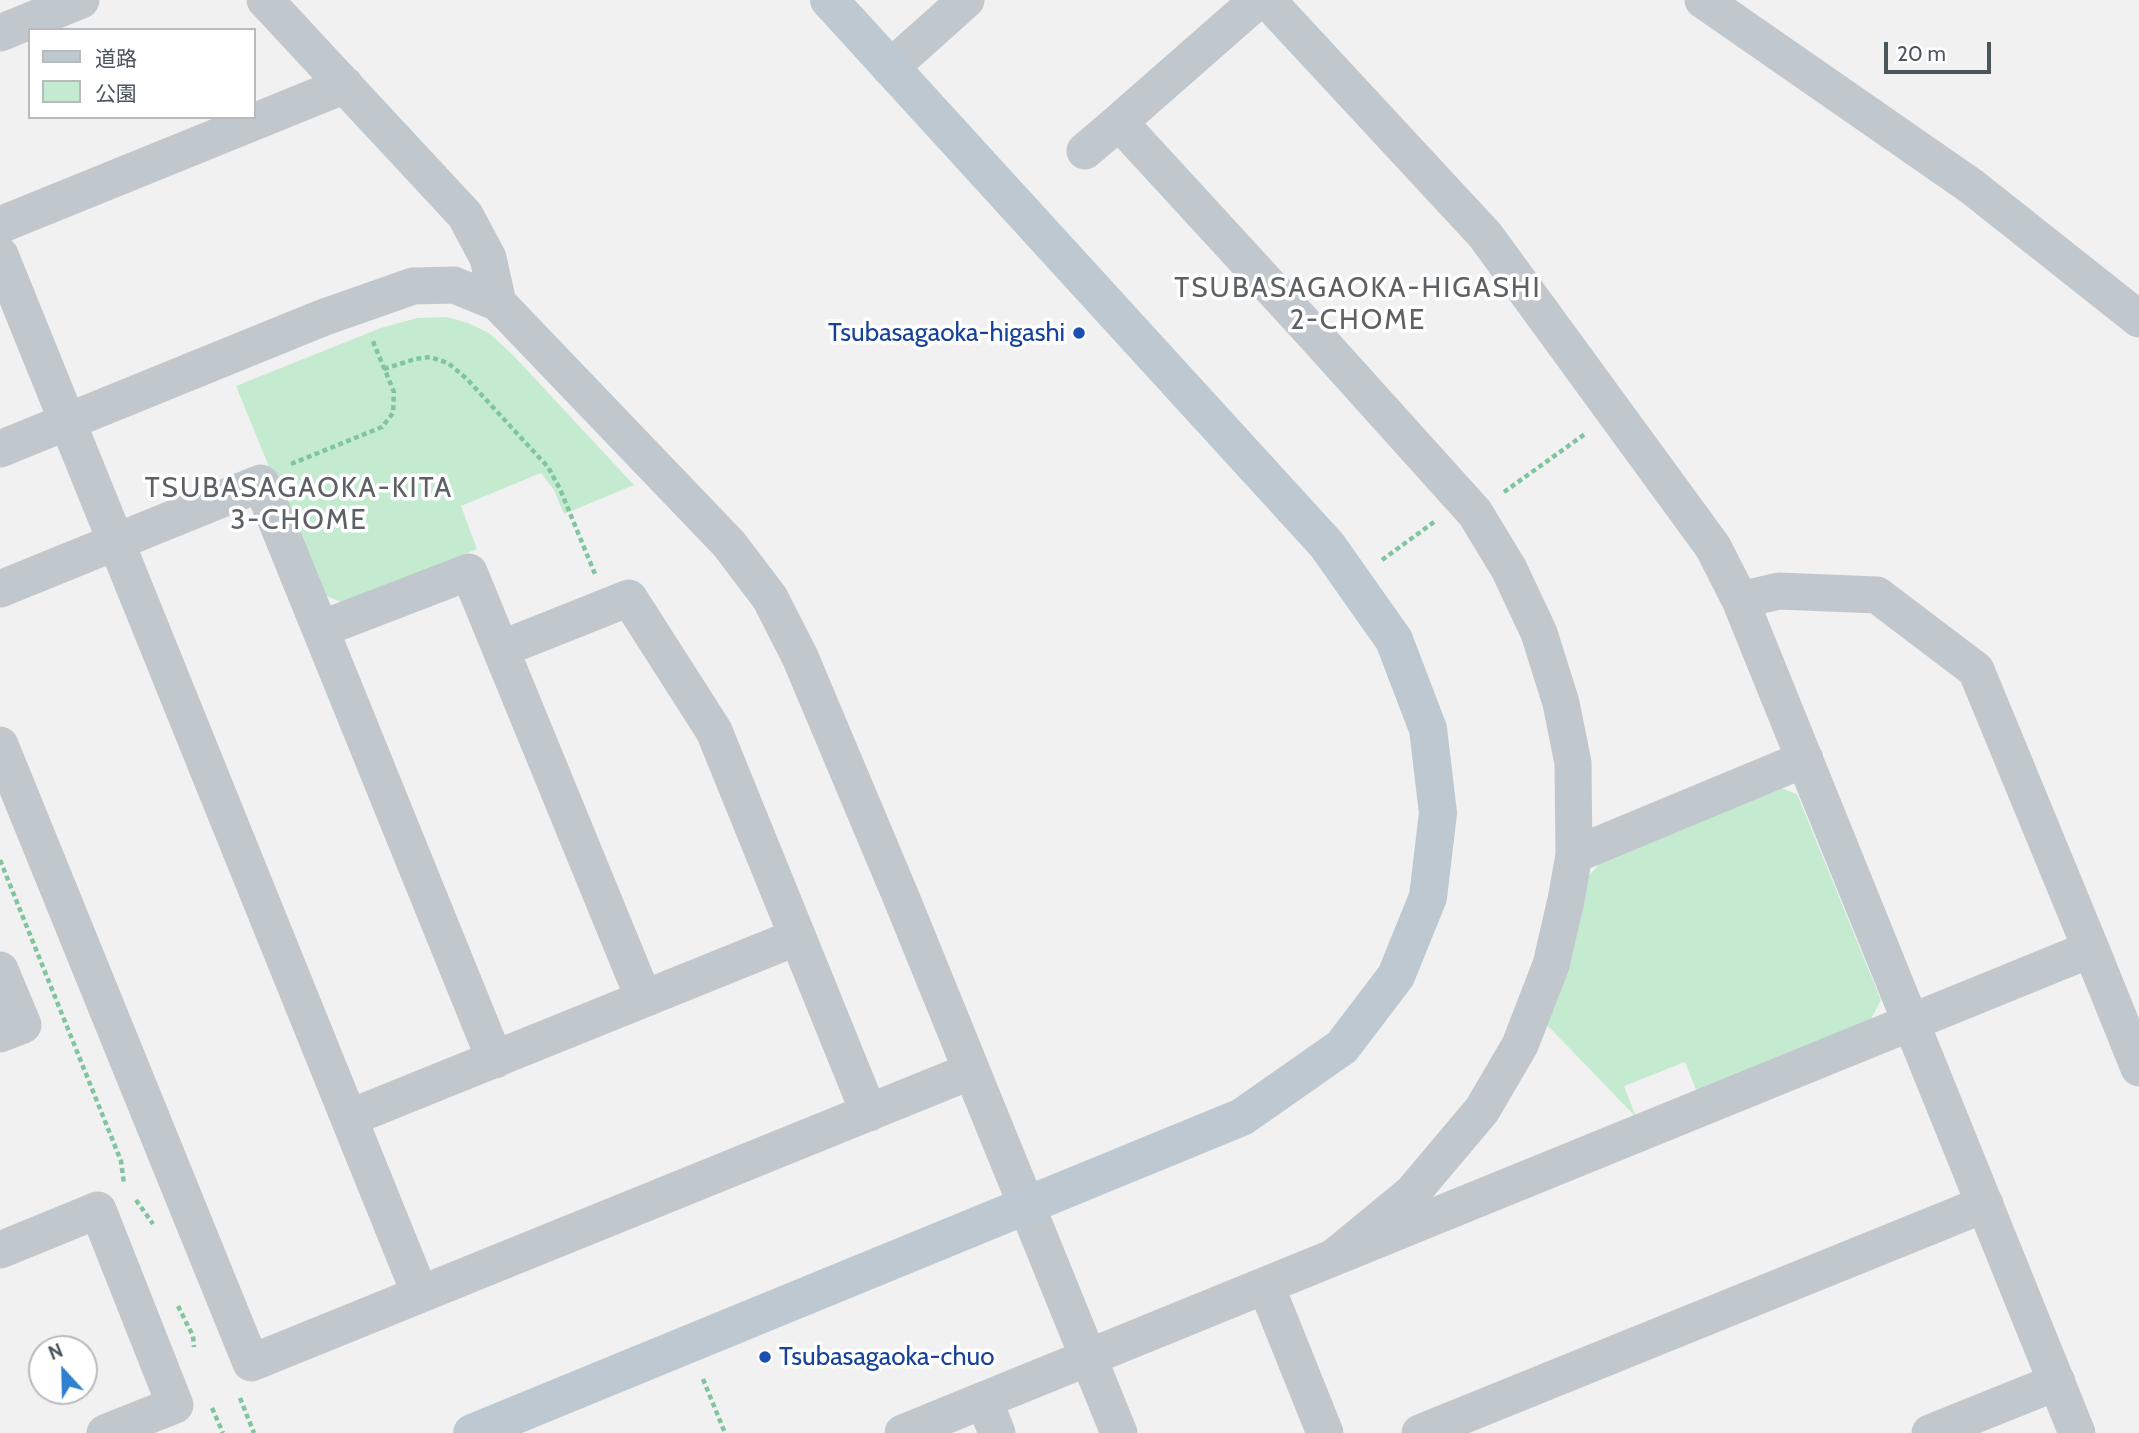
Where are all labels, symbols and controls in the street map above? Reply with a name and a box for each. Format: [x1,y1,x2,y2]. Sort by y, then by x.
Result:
legend [28,28,256,119]
scale bar [1887,28,1994,72]
text: 20 m [1897,41,1946,66]
text: 道路 [95,46,137,71]
text: 公園 [95,81,137,106]
district label: TSUBASAGAOKA-HIGASHI 2-CHOME [1177,272,1539,338]
place label: Tsubasagaoka-higashi [828,317,1065,349]
marker: Tsubasagaoka-higashi [1071,325,1087,341]
district label: TSUBASAGAOKA-KITA 3-CHOME [147,472,451,538]
north arrow [28,1335,98,1405]
text: N [45,1339,66,1365]
place label: Tsubasagaoka-chuo [779,1341,994,1373]
marker: Tsubasagaoka-chuo [757,1349,773,1365]

